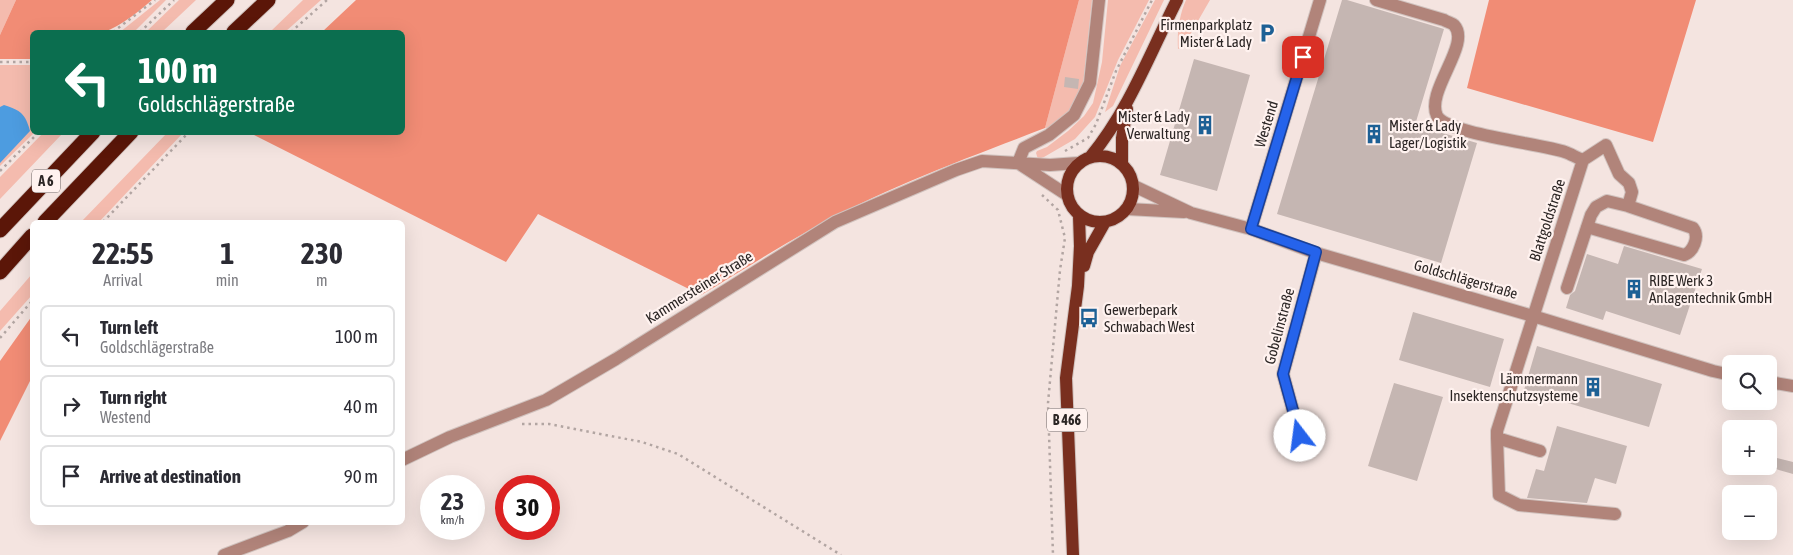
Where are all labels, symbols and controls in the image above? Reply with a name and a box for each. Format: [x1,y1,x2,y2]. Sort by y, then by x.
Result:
place label: Firmenparkplatz Mister & Lady [1160,16,1253,50]
parking icon: Firmenparkplatz Mister & Lady [1256,22,1278,44]
pin [1282,36,1324,78]
icon: arrive [1289,43,1317,71]
icon: left [55,50,120,115]
text: 100 m [138,50,217,90]
text: Goldschlägerstraße [138,91,295,117]
street label: Westend [1251,99,1281,149]
place label: Mister & Lady Verwaltung [1118,108,1191,142]
building icon: Mister & Lady Verwaltung [1194,114,1216,136]
place label: Mister & Lady Lager/Logistik [1389,117,1467,151]
building icon: Mister & Lady Lager/Logistik [1363,123,1385,145]
road number: A 6 [32,170,60,192]
street label: Blattgoldstraße [1526,177,1568,263]
text: 22:55 [92,236,154,270]
text: 1 [220,236,234,270]
text: 230 [301,236,343,270]
street label: Kammersteiner Straße [642,247,756,327]
street label: Goldschlägerstraße [1412,256,1520,302]
text: Arrival [103,271,142,289]
text: min [216,271,239,289]
text: m [316,271,328,289]
place label: RIBE Werk 3 Anlagentechnik GmbH [1649,272,1773,306]
building icon: RIBE Werk 3 Anlagentechnik GmbH [1623,278,1645,300]
street label: Gobelinstraße [1261,286,1297,366]
place label: Gewerbepark Schwabach West [1104,301,1195,335]
bus stop icon: Gewerbepark Schwabach West [1078,307,1100,329]
text: Turn left [100,316,158,338]
icon: left [57,322,85,350]
text: 100 m [335,325,378,347]
text: Goldschlägerstraße [100,338,214,356]
map controls [1722,355,1777,540]
button: search [1722,355,1777,410]
place label: Lämmermann Insektenschutzsysteme [1449,370,1578,404]
building icon: Lämmermann Insektenschutzsysteme [1582,376,1604,398]
text: Turn right [100,386,167,408]
icon: right [57,392,85,420]
text: 40 m [344,395,378,417]
text: Westend [100,408,151,426]
road number: B 466 [1047,408,1087,432]
position arrow [1273,409,1325,461]
button: + [1722,420,1777,475]
icon: arrive [57,462,85,490]
text: Arrive at destination [100,465,241,487]
text: 90 m [344,465,378,487]
speed limit sign: 30 [495,475,560,540]
button: − [1722,485,1777,540]
text: 23 [441,487,464,515]
text: km/h [441,513,464,527]

